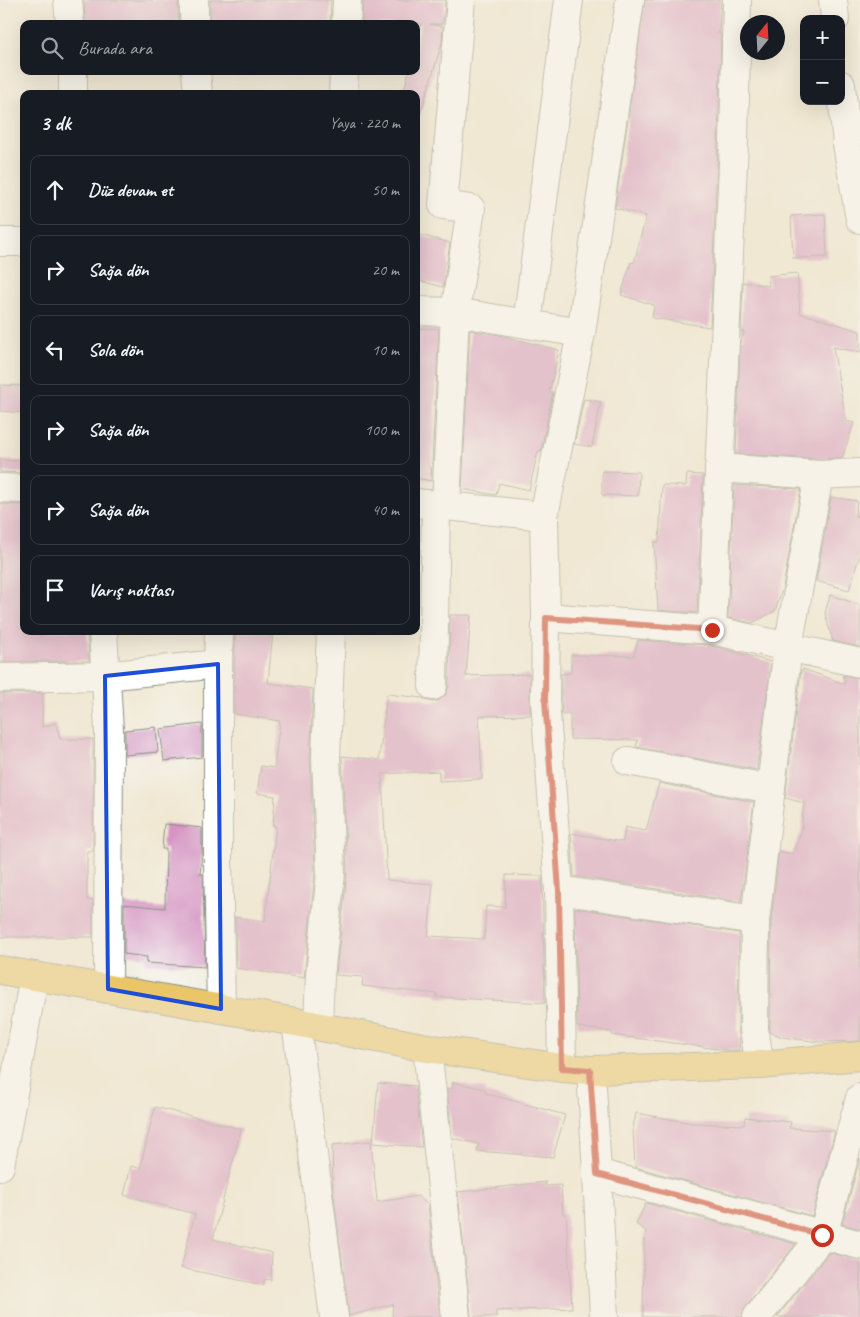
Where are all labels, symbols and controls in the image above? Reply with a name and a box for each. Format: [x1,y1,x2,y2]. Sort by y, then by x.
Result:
north arrow [740,15,785,60]
map controls [800,15,845,105]
button: + [800,15,845,60]
search box [20,20,420,75]
icon: search [38,34,66,62]
text: Burada ara [78,36,152,60]
button: − [800,60,845,105]
text: 3 dk [40,110,71,136]
text: Yaya · 220 m [329,113,400,133]
icon: ahead [41,176,69,204]
text: Düz devam et [88,178,173,202]
text: 50 m [372,180,399,200]
icon: right [41,256,69,284]
text: Sağa dön [88,258,149,282]
text: 20 m [372,260,399,280]
icon: left [41,336,69,364]
text: Sola dön [88,338,143,362]
text: 10 m [372,340,399,360]
icon: right [41,416,69,444]
text: Sağa dön [88,418,149,442]
text: 100 m [365,420,399,440]
icon: right [41,496,69,524]
text: Sağa dön [88,498,149,522]
text: 40 m [372,500,399,520]
icon: arrive [41,576,69,604]
text: Varış noktası [88,578,173,602]
route end [701,619,724,642]
route start [811,1224,834,1247]

